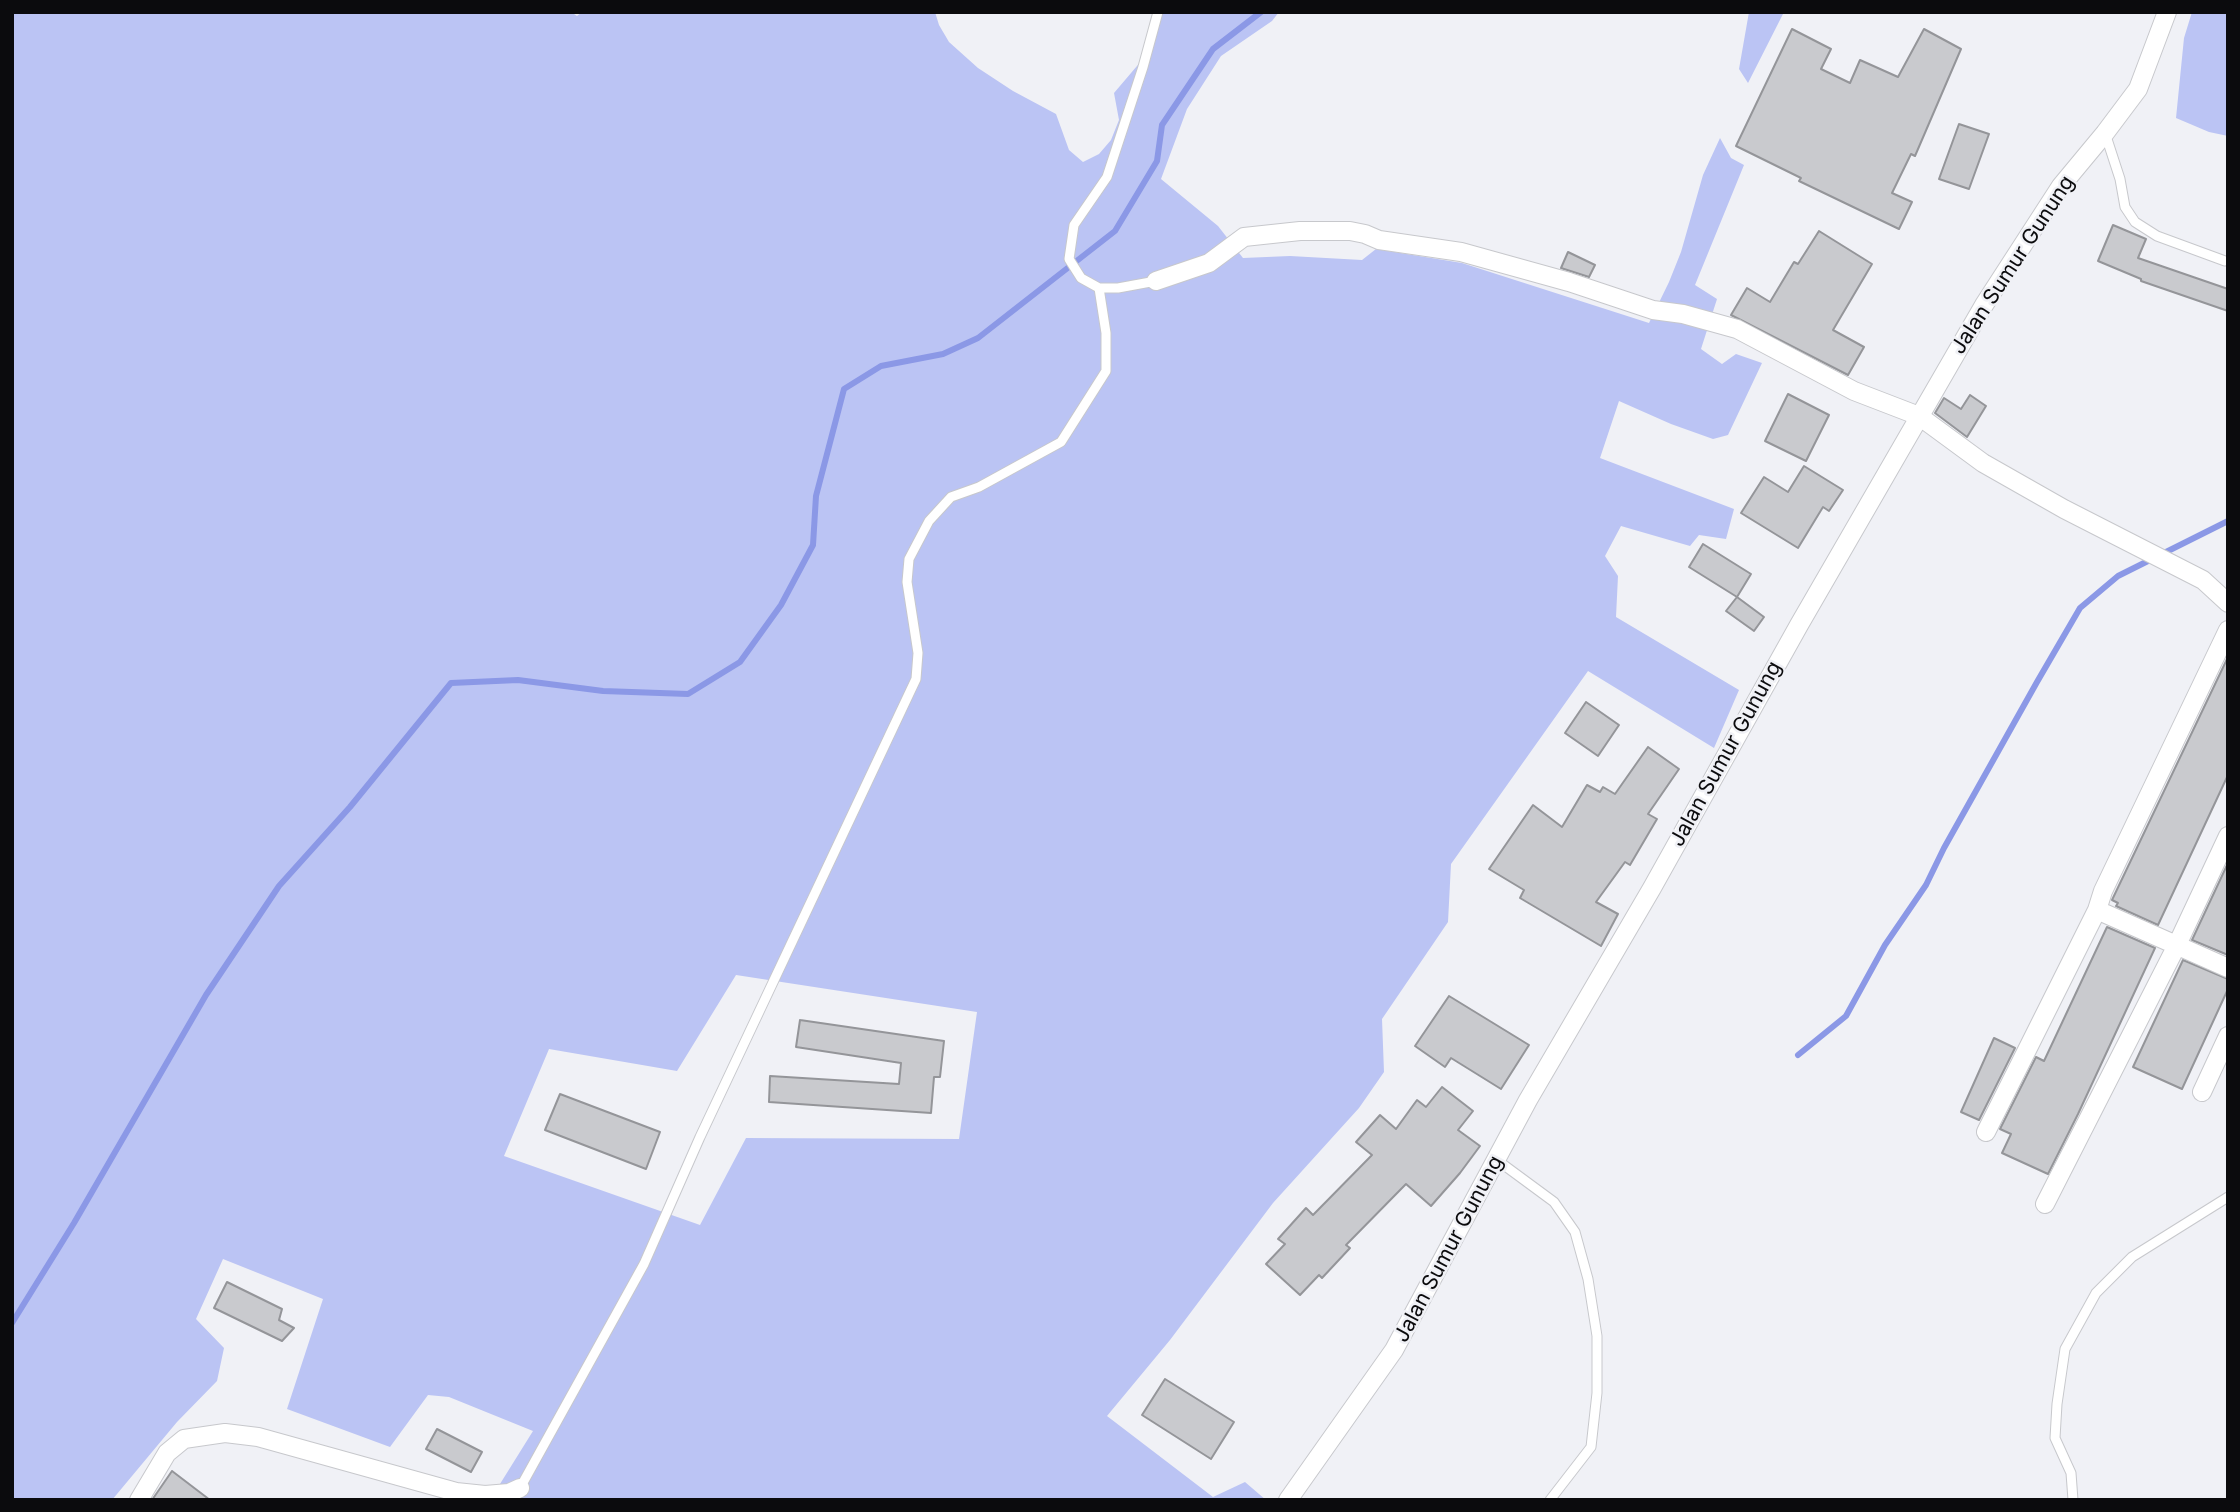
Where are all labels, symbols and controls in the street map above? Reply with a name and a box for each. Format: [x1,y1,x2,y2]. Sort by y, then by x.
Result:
street label: Jalan Sumur Gunung [1946,171,2080,359]
street label: Jalan Sumur Gunung [1665,657,1787,851]
street label: Jalan Sumur Gunung [1389,1151,1509,1347]

